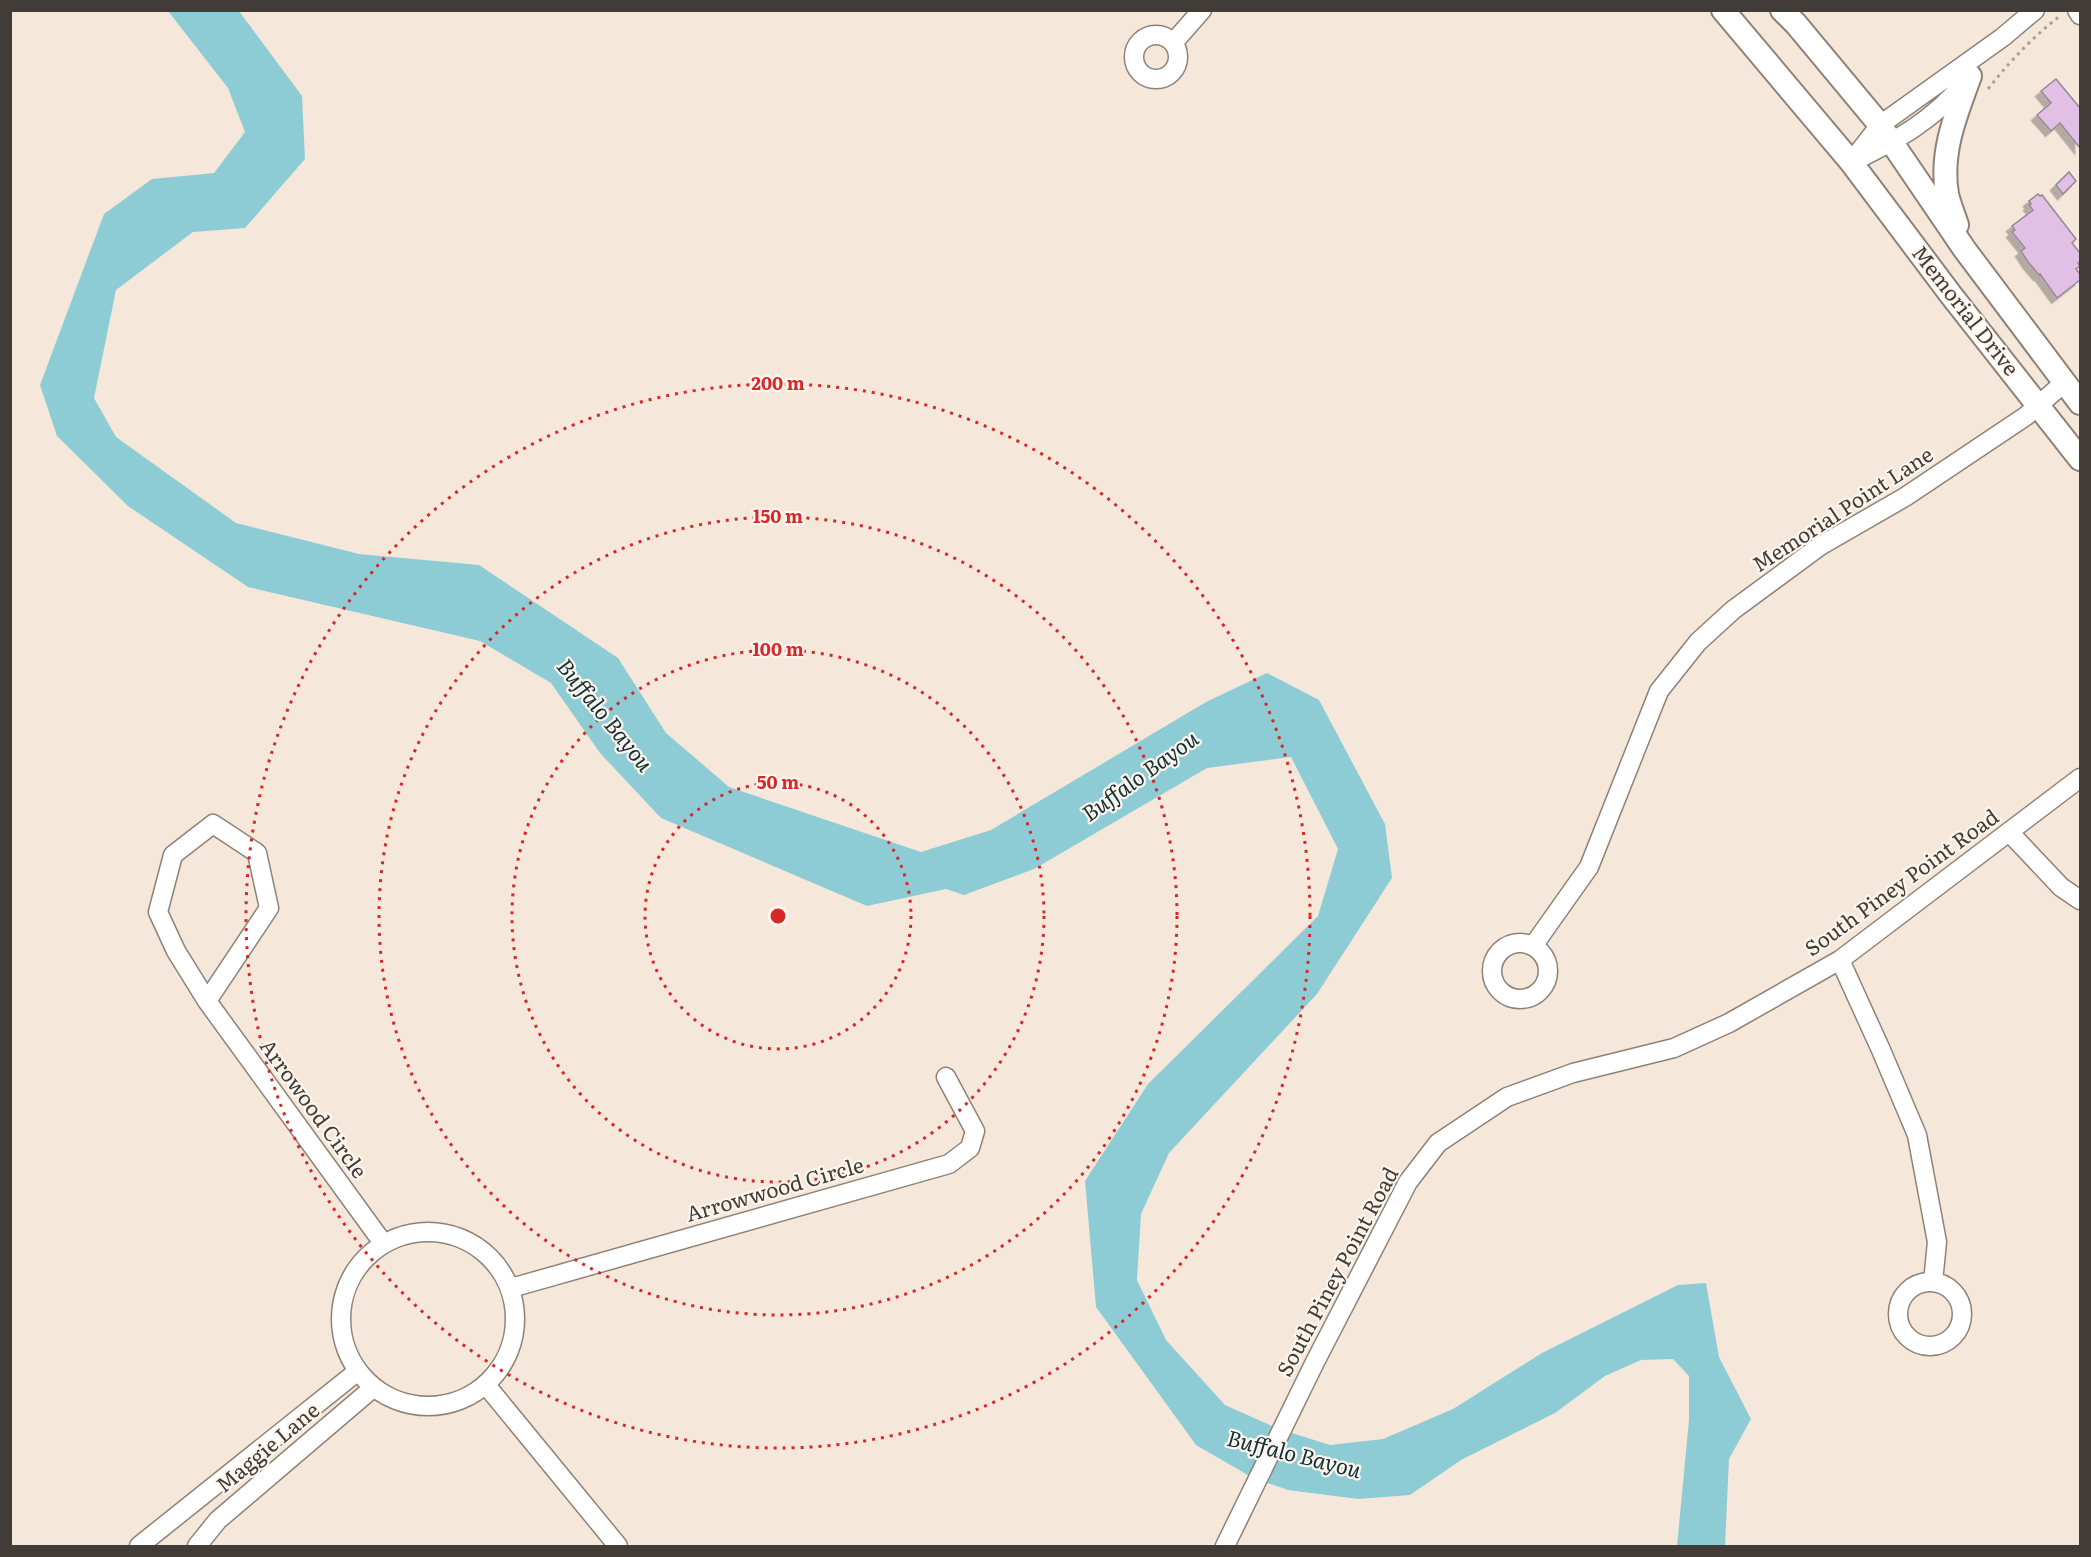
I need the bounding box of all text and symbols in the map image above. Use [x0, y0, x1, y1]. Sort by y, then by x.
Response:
street label: Memorial Drive [1906, 238, 2028, 381]
text: 200 m [751, 369, 805, 396]
street label: Memorial Point Lane [1745, 438, 1938, 578]
text: 150 m [753, 502, 803, 529]
text: 100 m [752, 635, 804, 662]
water label: Buffalo Bayou [550, 650, 662, 778]
water label: Buffalo Bayou [1074, 721, 1204, 828]
text: 50 m [757, 768, 799, 795]
street label: South Piney Point Road [1797, 800, 2004, 962]
centre of rings [768, 906, 788, 926]
street label: Arrowood Circle [254, 1031, 376, 1184]
street label: Arrowwood Circle [682, 1147, 867, 1228]
street label: South Piney Point Road [1267, 1160, 1404, 1381]
street label: Maggie Lane [208, 1393, 325, 1499]
water label: Buffalo Bayou [1224, 1420, 1365, 1485]

